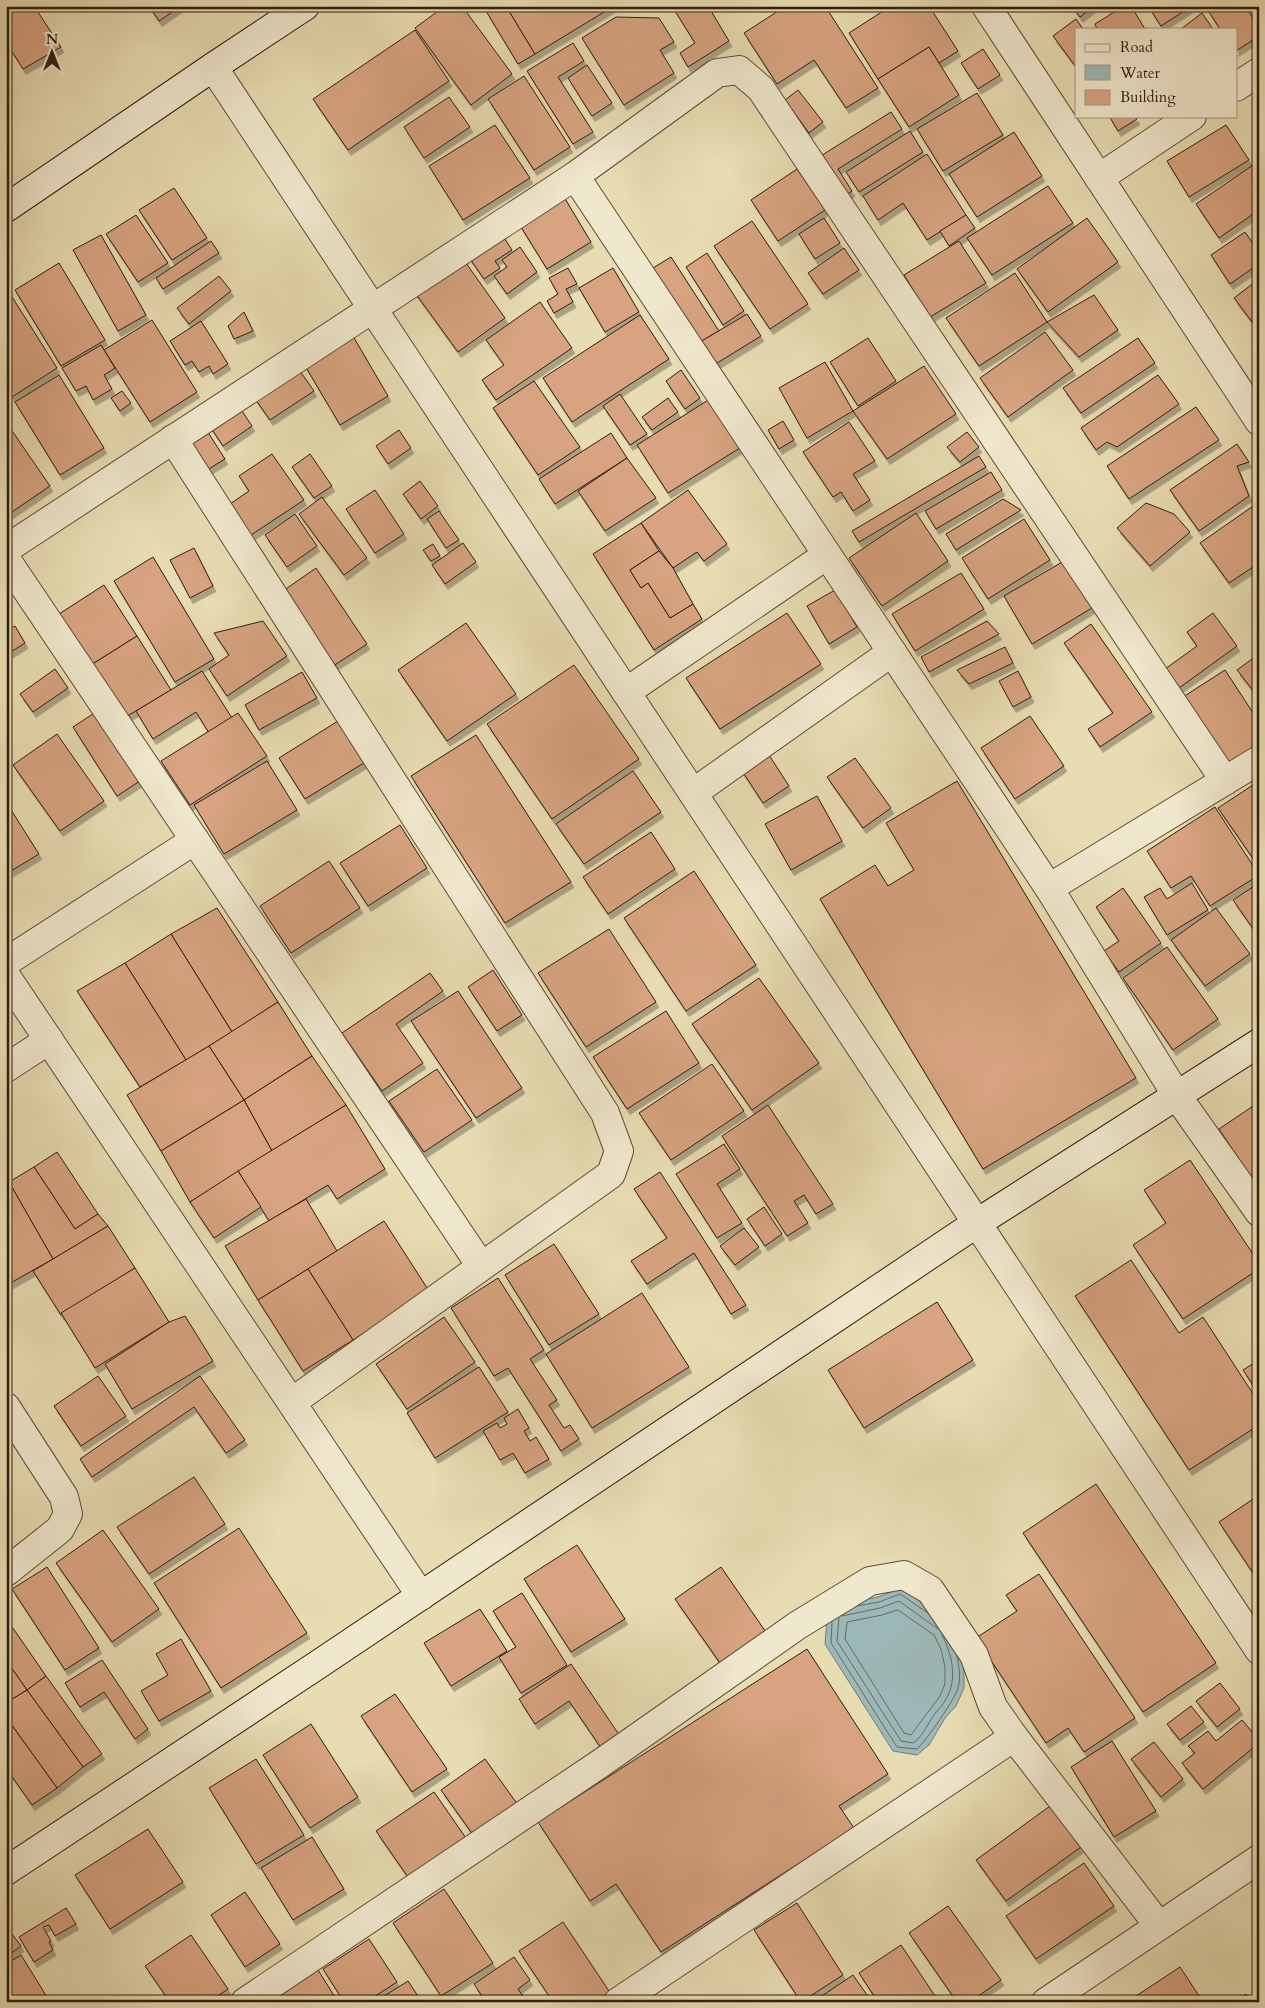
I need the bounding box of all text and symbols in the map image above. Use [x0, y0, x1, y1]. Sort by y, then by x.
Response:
north arrow [28, 28, 78, 78]
legend [1075, 28, 1238, 118]
text: N [46, 30, 58, 49]
text: Road [1120, 37, 1153, 57]
text: Water [1119, 63, 1161, 83]
text: Building [1120, 87, 1176, 107]

